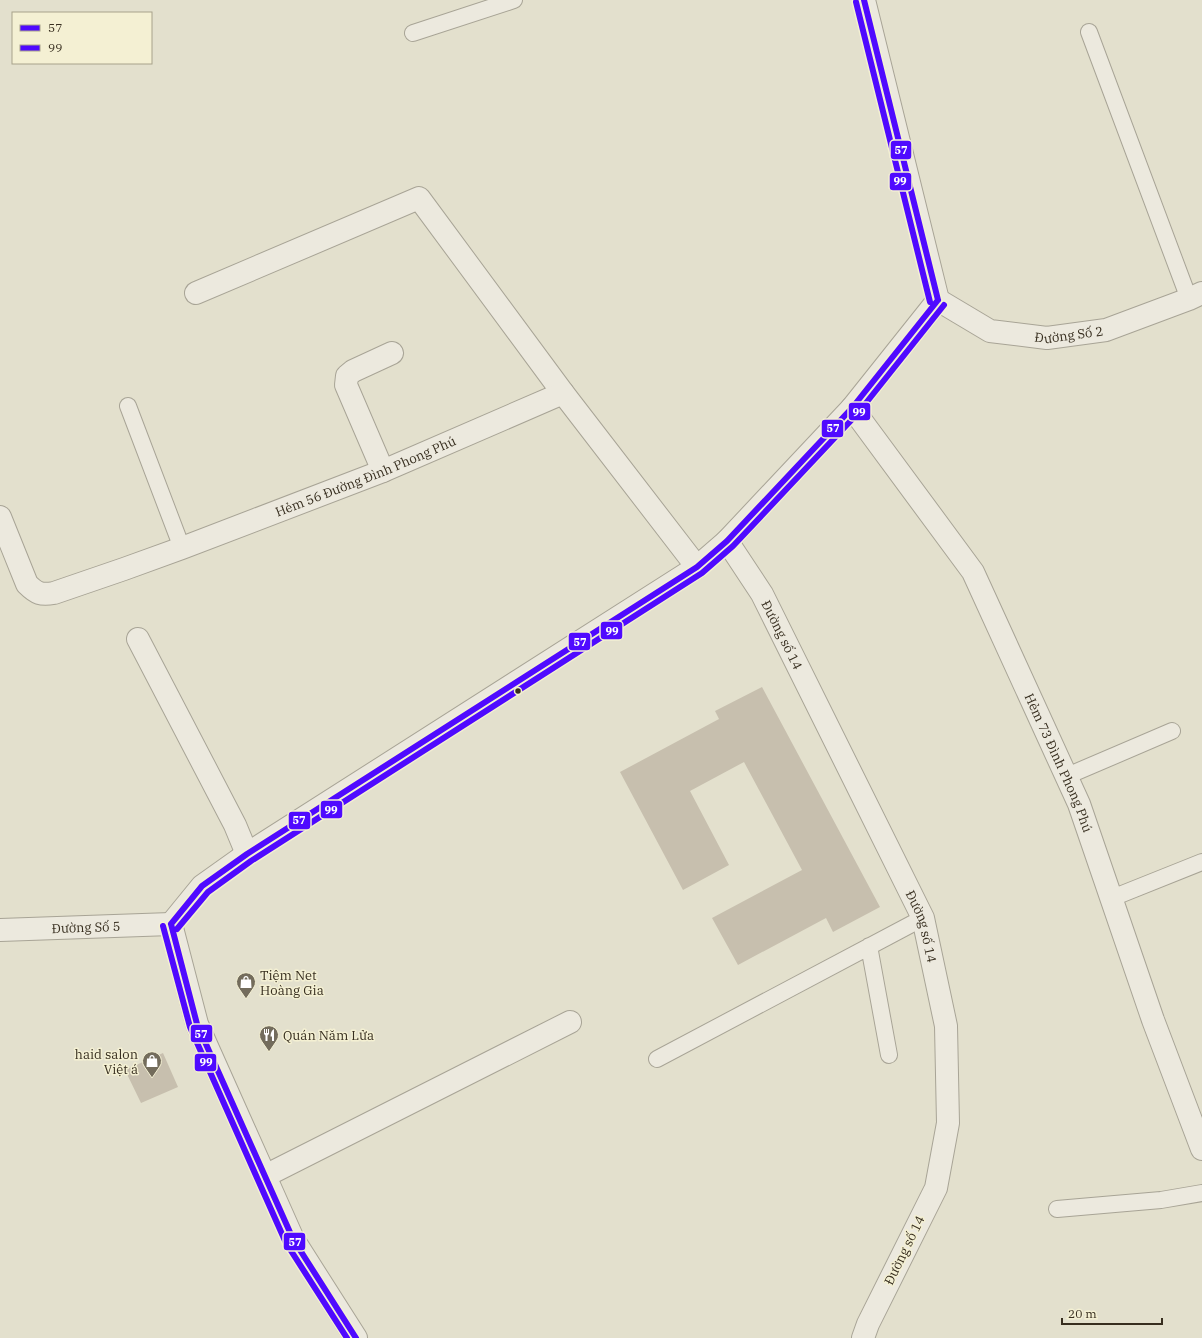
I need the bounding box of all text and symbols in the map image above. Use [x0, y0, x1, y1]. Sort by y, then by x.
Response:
legend [12, 12, 152, 64]
text: 57 [48, 20, 62, 35]
text: 99 [48, 40, 62, 55]
line badge: 57 [890, 140, 912, 160]
text: 57 [894, 143, 908, 157]
line badge: 99 [889, 172, 912, 191]
text: 99 [893, 174, 907, 188]
street label: Đường Số 2 [1034, 322, 1104, 347]
line badge: 99 [848, 402, 871, 421]
text: 99 [852, 405, 866, 419]
line badge: 57 [821, 419, 844, 438]
text: 57 [826, 421, 840, 435]
street label: Hẻm 56 Đường Đình Phong Phú [273, 432, 459, 521]
street label: Đường số 14 [757, 597, 806, 673]
line badge: 99 [600, 621, 623, 640]
text: 99 [605, 624, 619, 638]
line badge: 57 [568, 632, 591, 651]
text: 57 [573, 635, 587, 649]
unlabelled marker [513, 686, 523, 696]
street label: Hẻm 73 Đình Phong Phú [1021, 691, 1096, 835]
line badge: 99 [320, 800, 343, 819]
text: 99 [324, 803, 338, 817]
line badge: 57 [288, 811, 311, 830]
text: 57 [292, 813, 306, 827]
street label: Đường số 14 [902, 888, 940, 964]
street label: Đường Số 5 [51, 918, 121, 937]
place label: Tiệm Net Hoàng Gia [260, 967, 324, 999]
shop icon: Tiệm Net Hoàng Gia [235, 971, 257, 999]
line badge: 57 [190, 1024, 213, 1043]
restaurant icon: Quán Năm Lửa [258, 1024, 280, 1052]
text: 57 [194, 1027, 208, 1041]
place label: Quán Năm Lửa [283, 1027, 374, 1044]
place label: haid salon Việt á [75, 1046, 138, 1078]
shop icon: haid salon Việt á [141, 1050, 163, 1078]
line badge: 99 [194, 1053, 217, 1072]
text: 99 [199, 1055, 213, 1069]
street label: Đường số 14 [880, 1213, 929, 1288]
line badge: 57 [283, 1232, 306, 1251]
text: 57 [288, 1235, 302, 1249]
scale bar [1062, 1300, 1162, 1326]
text: 20 m [1068, 1306, 1097, 1321]

